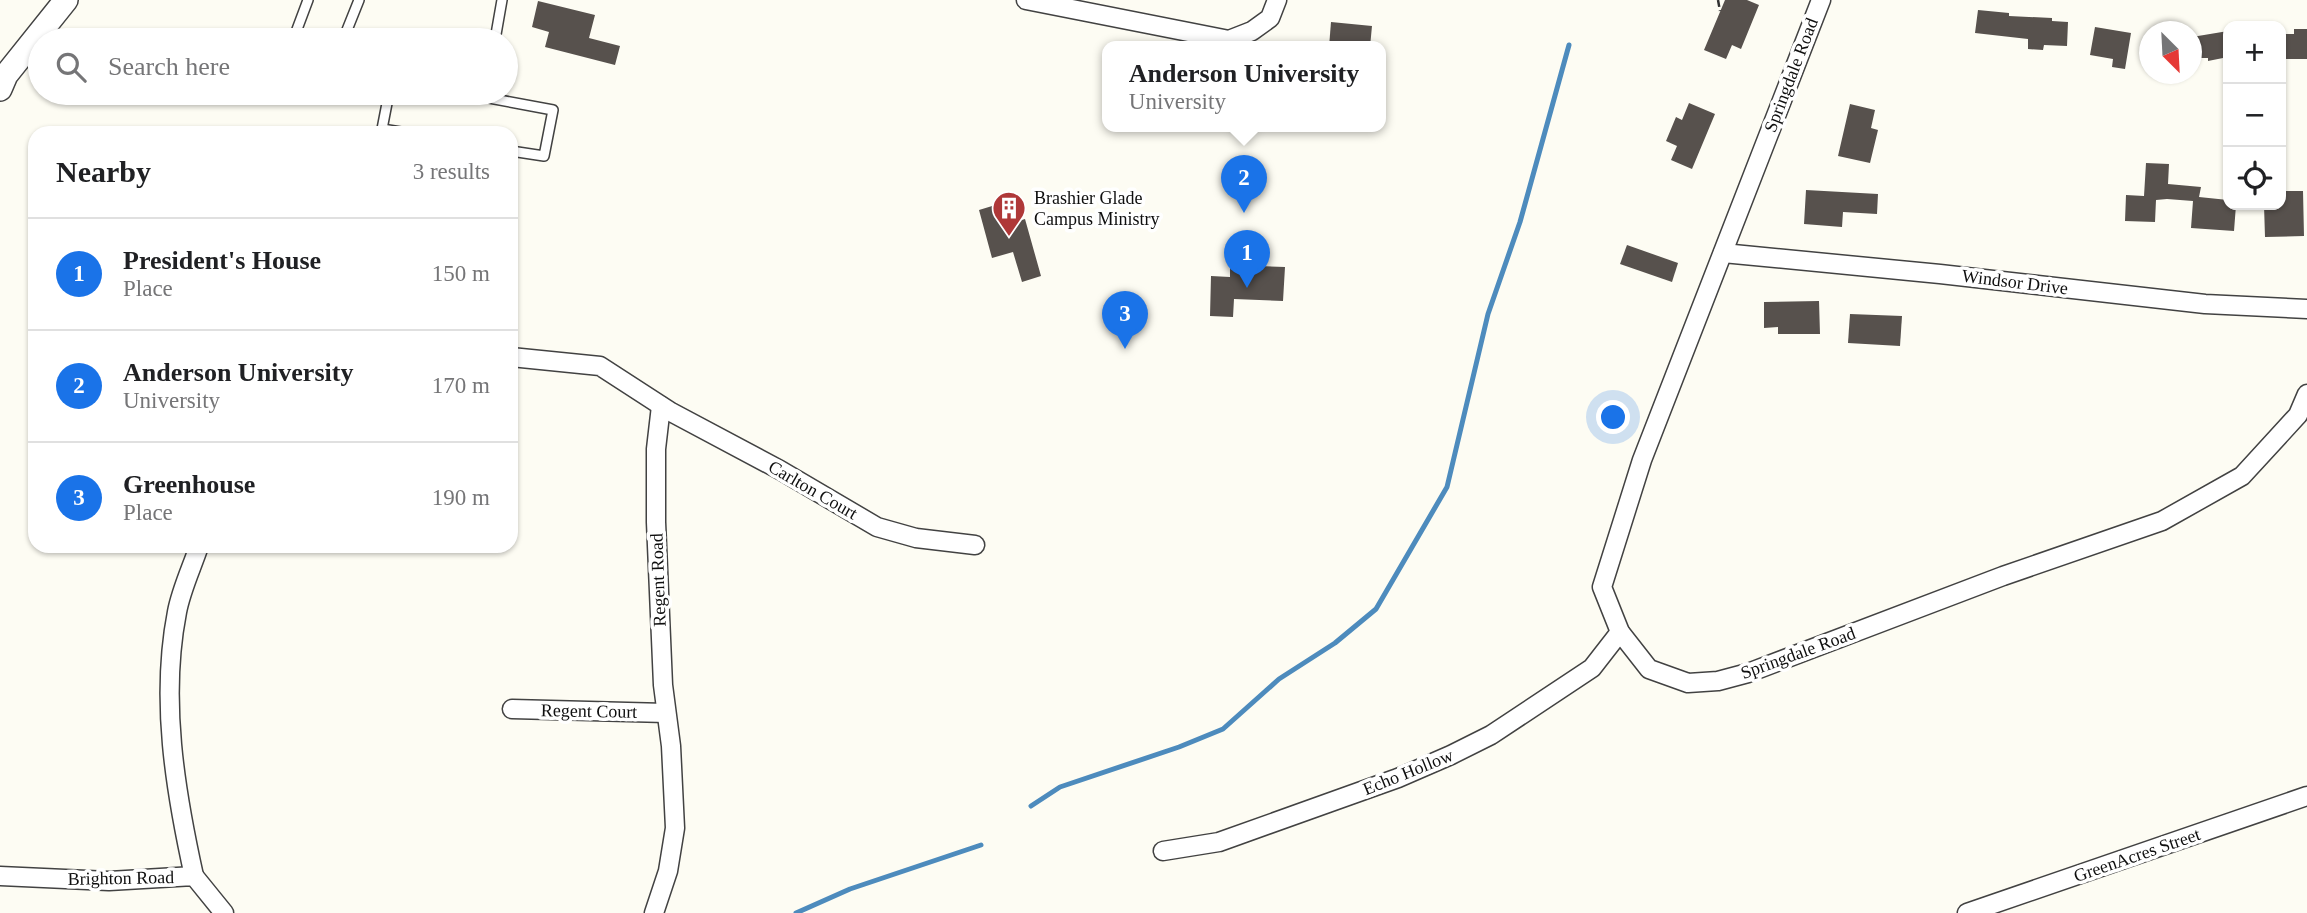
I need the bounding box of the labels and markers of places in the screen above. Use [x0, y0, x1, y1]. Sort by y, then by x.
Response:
pin: 2 [1221, 155, 1267, 213]
place label: Brashier Glade Campus Ministry [1034, 188, 1160, 229]
building icon: Brashier Glade Campus Ministry [990, 189, 1028, 238]
pin: 1 [1224, 230, 1270, 288]
pin: 3 [1102, 291, 1148, 349]

